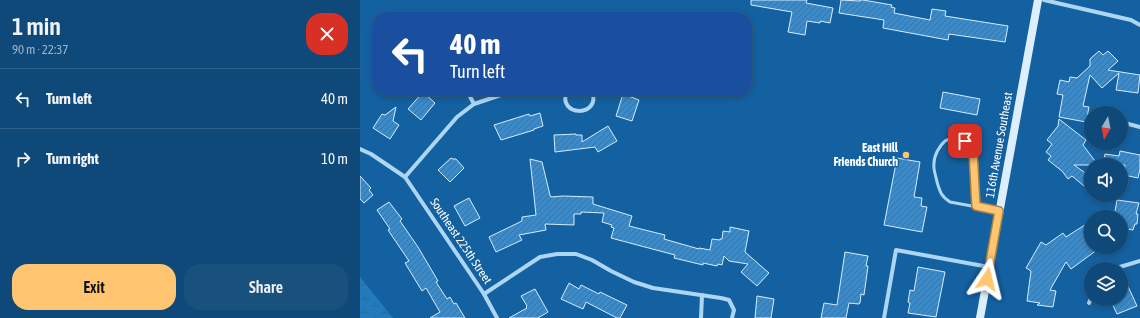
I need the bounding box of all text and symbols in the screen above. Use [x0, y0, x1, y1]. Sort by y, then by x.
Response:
text: 1 min [12, 13, 61, 40]
button: close [306, 13, 348, 55]
icon: left [384, 28, 436, 80]
text: 40 m [450, 28, 500, 60]
text: 90 m · 22:37 [12, 42, 68, 57]
text: Turn left [450, 61, 505, 82]
icon: left [12, 88, 34, 110]
text: Turn left [46, 90, 92, 107]
text: 40 m [321, 90, 348, 107]
street label: 116th Avenue Southeast [983, 90, 1015, 199]
north arrow [1084, 106, 1128, 150]
map controls [1084, 106, 1128, 306]
pin [948, 124, 982, 158]
icon: arrive [954, 130, 976, 152]
place label: East Hill Friends Church [833, 141, 899, 169]
icon: right [12, 148, 34, 170]
text: Turn right [46, 150, 99, 167]
text: 10 m [321, 150, 348, 167]
marker: East Hill Friends Church [901, 150, 911, 160]
button: sound [1084, 158, 1128, 202]
street label: Southeast 225th Street [427, 196, 495, 287]
button: search [1084, 210, 1128, 254]
position arrow [966, 258, 1008, 300]
button: layers [1084, 262, 1128, 306]
button: Exit [12, 264, 176, 310]
button: Share [184, 264, 348, 310]

